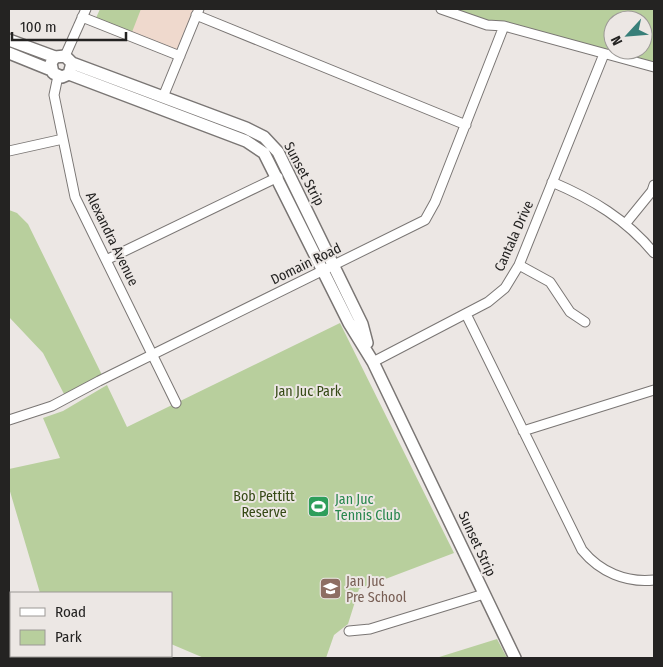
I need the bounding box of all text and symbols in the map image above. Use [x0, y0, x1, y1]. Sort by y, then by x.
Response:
scale bar [12, 10, 126, 42]
north arrow [603, 10, 653, 60]
text: 100 m [20, 18, 57, 36]
text: N [607, 33, 626, 48]
street label: Sunset Strip [280, 139, 328, 209]
street label: Alexandra Avenue [82, 189, 142, 289]
street label: Cantala Drive [491, 198, 537, 274]
street label: Domain Road [268, 240, 344, 288]
park label: Jan Juc Park [275, 383, 342, 400]
park label: Bob Pettitt Reserve [233, 488, 295, 521]
place label: Jan Juc Tennis Club [335, 491, 401, 524]
sports icon: Jan Juc Tennis Club [307, 495, 331, 519]
street label: Sunset Strip [455, 509, 499, 579]
place label: Jan Juc Pre School [346, 573, 407, 606]
school or university icon: Jan Juc Pre School [318, 577, 342, 601]
legend [10, 592, 172, 657]
text: Road [55, 603, 86, 621]
text: Park [55, 628, 82, 646]

